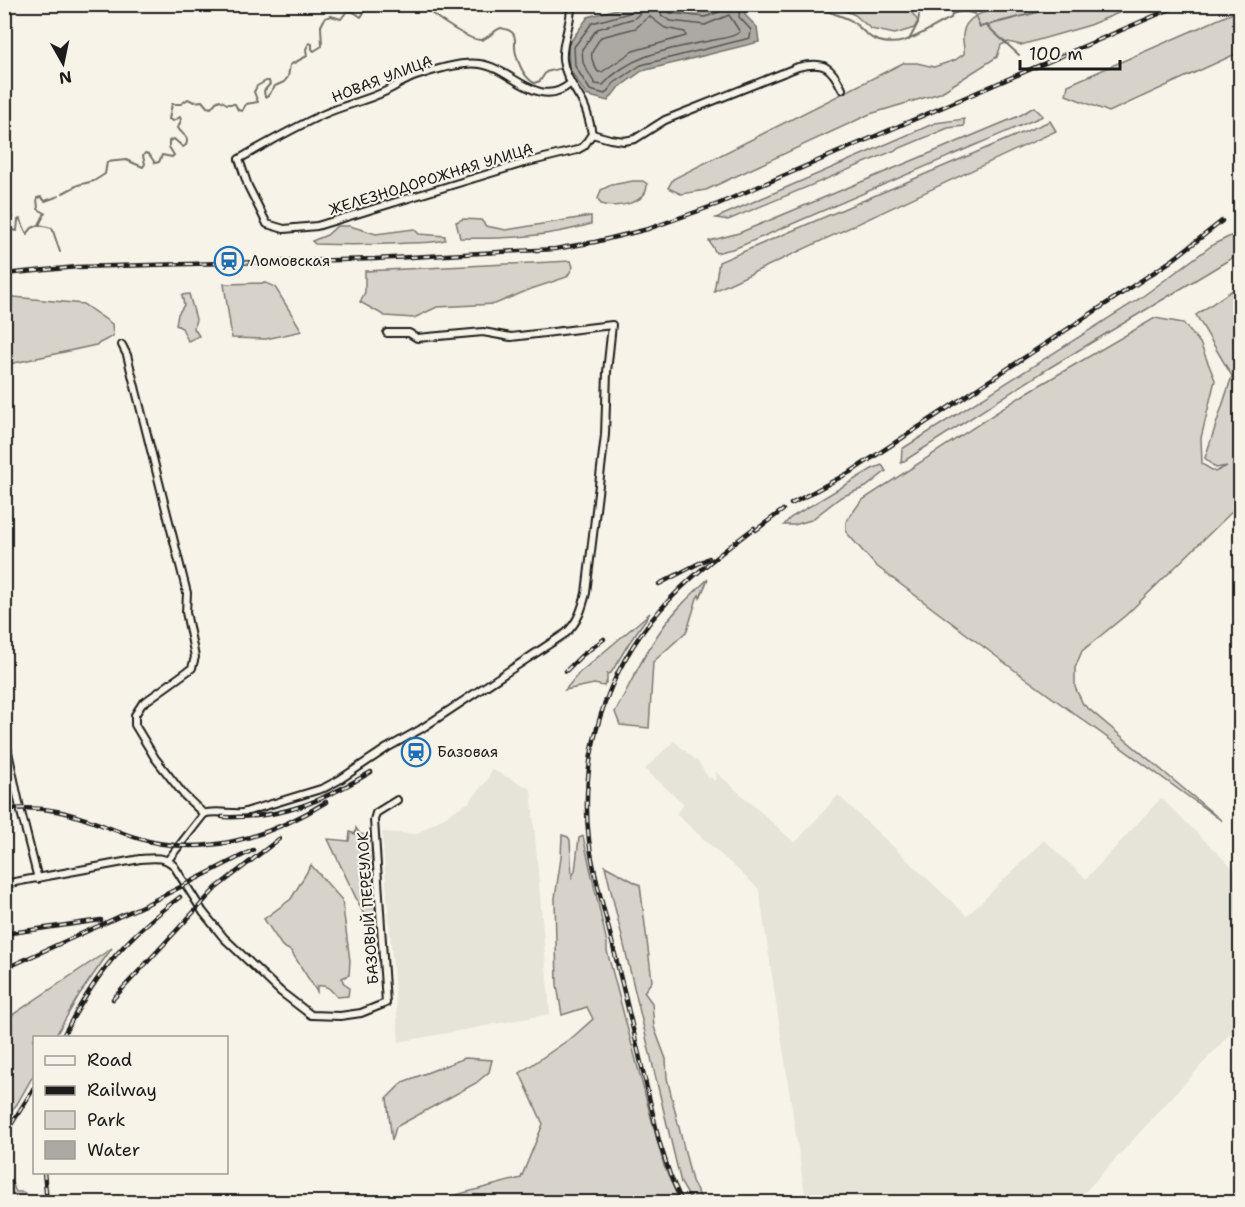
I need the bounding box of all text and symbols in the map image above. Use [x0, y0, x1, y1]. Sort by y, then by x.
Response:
north arrow [33, 33, 93, 93]
scale bar [1020, 33, 1120, 71]
text: 100 m [1029, 42, 1083, 66]
street label: НОВАЯ УЛИЦА [329, 51, 435, 107]
text: N [57, 66, 73, 89]
street label: ЖЕЛЕЗНОДОРОЖНАЯ УЛИЦА [326, 138, 536, 220]
station icon: Ломовская [213, 245, 245, 277]
place label: Ломовская [250, 251, 330, 271]
station icon: Базовая [400, 736, 432, 768]
place label: Базовая [437, 742, 498, 762]
street label: БАЗОВЫЙ ПЕРЕУЛОК [352, 830, 383, 985]
legend [33, 1036, 228, 1174]
text: Road [87, 1048, 132, 1072]
text: Railway [87, 1078, 157, 1102]
text: Park [87, 1108, 126, 1132]
text: Water [87, 1138, 140, 1162]

